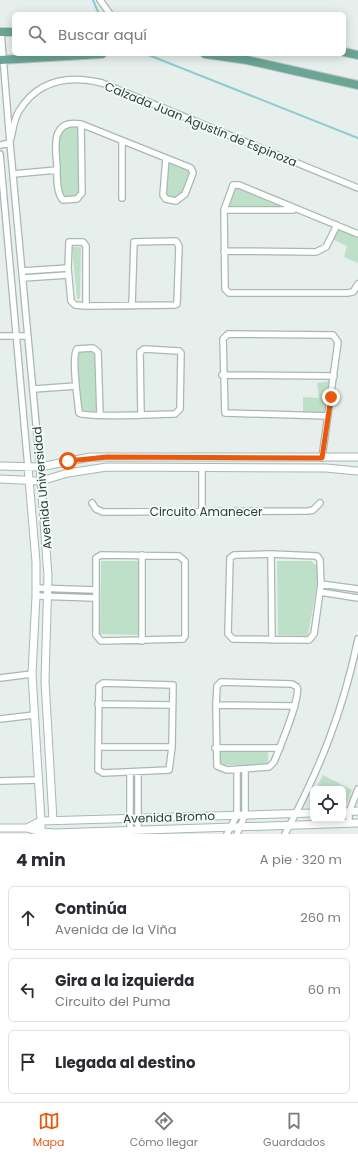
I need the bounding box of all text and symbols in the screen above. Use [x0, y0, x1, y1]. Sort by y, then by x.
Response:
search box [12, 12, 346, 56]
icon: search [26, 23, 48, 45]
text: Buscar aquí [58, 24, 147, 45]
street label: Calzada Juan Agustín de Espinoza [102, 78, 300, 170]
route end [322, 388, 340, 406]
street label: Avenida Universidad [28, 426, 56, 550]
route start [59, 452, 77, 470]
street label: Circuito Amanecer [150, 503, 263, 520]
map controls [310, 786, 346, 822]
button: locate [310, 786, 346, 822]
street label: Avenida Bromo [123, 807, 216, 827]
text: 4 min [16, 848, 66, 872]
text: A pie · 320 m [260, 850, 342, 869]
text: Continúa [55, 898, 127, 919]
icon: ahead [17, 907, 39, 929]
text: 260 m [300, 908, 341, 927]
text: Avenida de la Viña [55, 920, 177, 939]
text: Gira a la izquierda [55, 970, 194, 991]
icon: left [17, 979, 39, 1001]
text: 60 m [308, 980, 341, 999]
text: Circuito del Puma [55, 992, 171, 1011]
icon: arrive [17, 1051, 39, 1073]
text: Llegada al destino [55, 1052, 196, 1073]
tab: Mapa [33, 1110, 64, 1151]
tab: Cómo llegar [130, 1110, 198, 1151]
tab: Guardados [263, 1110, 325, 1151]

